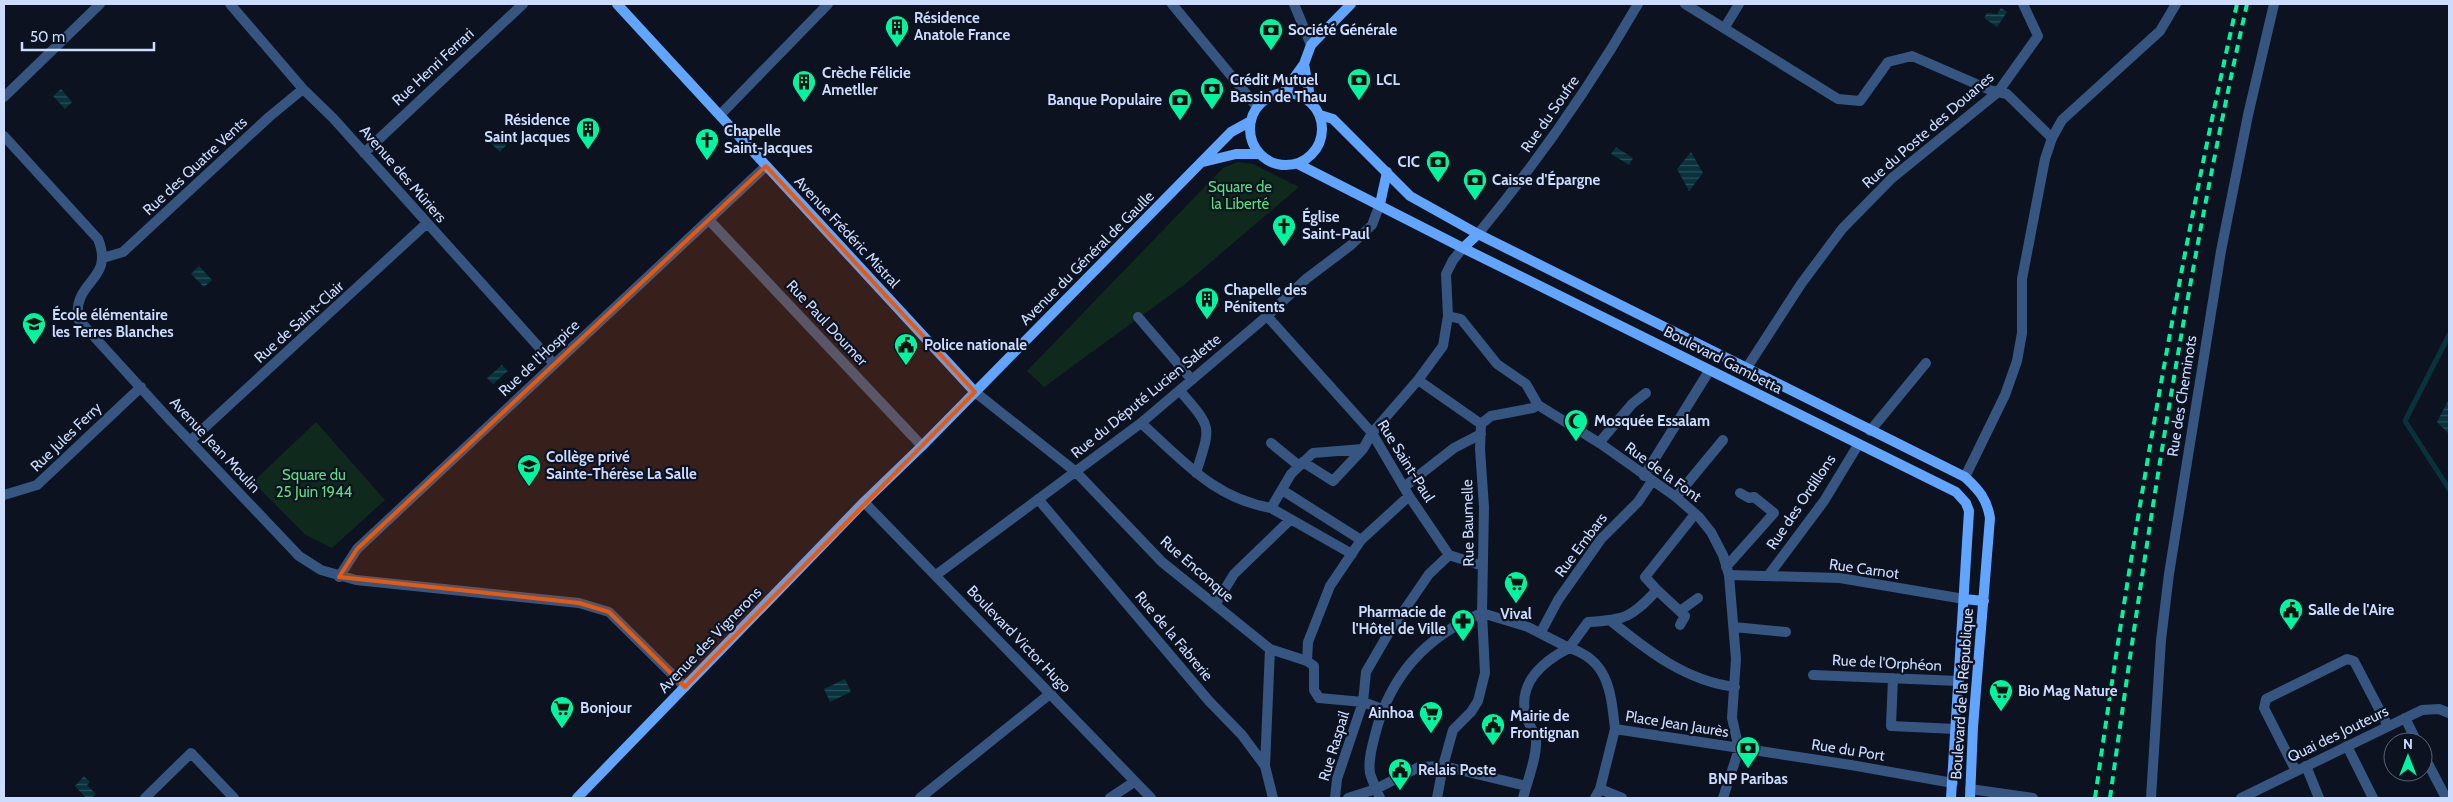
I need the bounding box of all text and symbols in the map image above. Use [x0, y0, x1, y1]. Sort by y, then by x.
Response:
place label: Résidence Anatole France [914, 9, 1010, 44]
building icon: Résidence Anatole France [884, 14, 910, 48]
bank icon: Société Générale [1258, 17, 1284, 51]
scale bar [22, 20, 155, 52]
place label: Société Générale [1288, 21, 1397, 39]
street label: Rue Henri Ferrari [389, 25, 477, 109]
text: 50 m [30, 28, 65, 46]
place label: Crèche Félicie Ametller [822, 64, 911, 99]
bank icon: LCL [1346, 67, 1372, 101]
street label: Rue du Poste des Douanes [1859, 68, 1997, 192]
building icon: Crèche Félicie Ametller [791, 69, 817, 103]
place label: Crédit Mutuel Bassin de Thau [1230, 71, 1327, 106]
place label: LCL [1376, 71, 1400, 89]
street label: Rue du Soufre [1517, 72, 1583, 156]
bank icon: Crédit Mutuel Bassin de Thau [1199, 76, 1225, 110]
bank icon: Banque Populaire [1167, 87, 1193, 121]
place label: Banque Populaire [1047, 91, 1162, 109]
place label: Résidence Saint Jacques [484, 111, 570, 146]
street label: Rue des Quatre Vents [139, 113, 251, 219]
building icon: Résidence Saint Jacques [575, 116, 601, 150]
street label: Avenue des Mûriers [356, 122, 450, 226]
place label: Chapelle Saint-Jacques [724, 122, 813, 157]
church icon: Chapelle Saint-Jacques [694, 127, 720, 161]
bank icon: CIC [1425, 149, 1451, 183]
place label: CIC [1398, 153, 1420, 171]
bank icon: Caisse d'Épargne [1462, 167, 1488, 201]
place label: Caisse d'Épargne [1492, 170, 1600, 189]
street label: Avenue Frédéric Mistral [791, 172, 904, 292]
park label: Square de la Liberté [1208, 178, 1272, 213]
street label: Avenue du Général de Gaulle [1016, 187, 1158, 329]
place label: Église Saint-Paul [1302, 207, 1370, 243]
church icon: Église Saint-Paul [1271, 213, 1297, 247]
street label: Rue Paul Doumer [783, 276, 871, 370]
street label: Rue de Saint-Clair [251, 277, 348, 367]
place label: Chapelle des Pénitents [1224, 281, 1307, 316]
building icon: Chapelle des Pénitents [1194, 286, 1220, 320]
place label: École élémentaire les Terres Blanches [52, 305, 174, 341]
school or university icon: École élémentaire les Terres Blanches [21, 311, 47, 345]
street label: Rue de l'Hospice [495, 316, 583, 400]
street label: Boulevard Gambetta [1661, 322, 1786, 398]
street label: Rue du Député Lucien Salette [1067, 330, 1225, 462]
public building icon: Police nationale [893, 332, 919, 366]
street label: Rue des Cheminots [2164, 334, 2200, 458]
place label: Police nationale [924, 336, 1027, 354]
street label: Avenue Jean Moulin [166, 393, 264, 497]
street label: Rue Jules Ferry [27, 398, 106, 475]
mosque icon: Mosquée Essalam [1563, 408, 1589, 442]
place label: Mosquée Essalam [1594, 412, 1710, 430]
street label: Rue Saint-Paul [1374, 417, 1439, 506]
street label: Rue de la Font [1621, 438, 1705, 506]
place label: Collège privé Sainte-Thérèse La Salle [546, 448, 697, 483]
street label: Rue des Ordillons [1763, 451, 1839, 553]
school or university icon: Collège privé Sainte-Thérèse La Salle [516, 453, 542, 487]
park label: Square du 25 Juin 1944 [276, 466, 353, 501]
street label: Rue Baumelle [1458, 479, 1478, 567]
street label: Rue Embars [1551, 509, 1611, 581]
street label: Rue Enconque [1157, 532, 1238, 606]
street label: Rue Carnot [1828, 555, 1900, 583]
supermarket icon: Vival [1503, 570, 1529, 604]
street label: Boulevard Victor Hugo [963, 582, 1075, 696]
street label: Avenue des Vignerons [655, 583, 765, 697]
street label: Rue de la Fabrerie [1131, 587, 1217, 685]
public building icon: Salle de l'Aire [2278, 597, 2304, 631]
place label: Salle de l'Aire [2308, 601, 2394, 619]
place label: Pharmacie de l'Hôtel de Ville [1352, 603, 1446, 638]
place label: Vival [1500, 605, 1532, 623]
street label: Boulevard de la République [1947, 607, 1977, 780]
pharmacy icon: Pharmacie de l'Hôtel de Ville [1450, 608, 1476, 642]
street label: Rue de l'Orphéon [1832, 651, 1942, 675]
supermarket icon: Bio Mag Nature [1988, 678, 2014, 712]
place label: Bio Mag Nature [2018, 682, 2118, 700]
supermarket icon: Bonjour [549, 695, 575, 729]
place label: Bonjour [580, 699, 632, 717]
supermarket icon: Ainhoa [1418, 700, 1444, 734]
street label: Quai des Jouteurs [2285, 702, 2391, 766]
place label: Ainhoa [1368, 704, 1415, 722]
place label: Mairie de Frontignan [1510, 707, 1579, 742]
street label: Place Jean Jaurès [1624, 707, 1730, 741]
street label: Rue Raspail [1315, 708, 1353, 783]
public building icon: Mairie de Frontignan [1480, 712, 1506, 746]
north arrow [2383, 732, 2433, 782]
bank icon: BNP Paribas [1735, 735, 1761, 769]
street label: Rue du Port [1810, 735, 1886, 765]
text: N [2403, 735, 2413, 753]
public building icon: Relais Poste [1387, 757, 1413, 791]
place label: Relais Poste [1418, 761, 1496, 779]
place label: BNP Paribas [1708, 770, 1788, 788]

